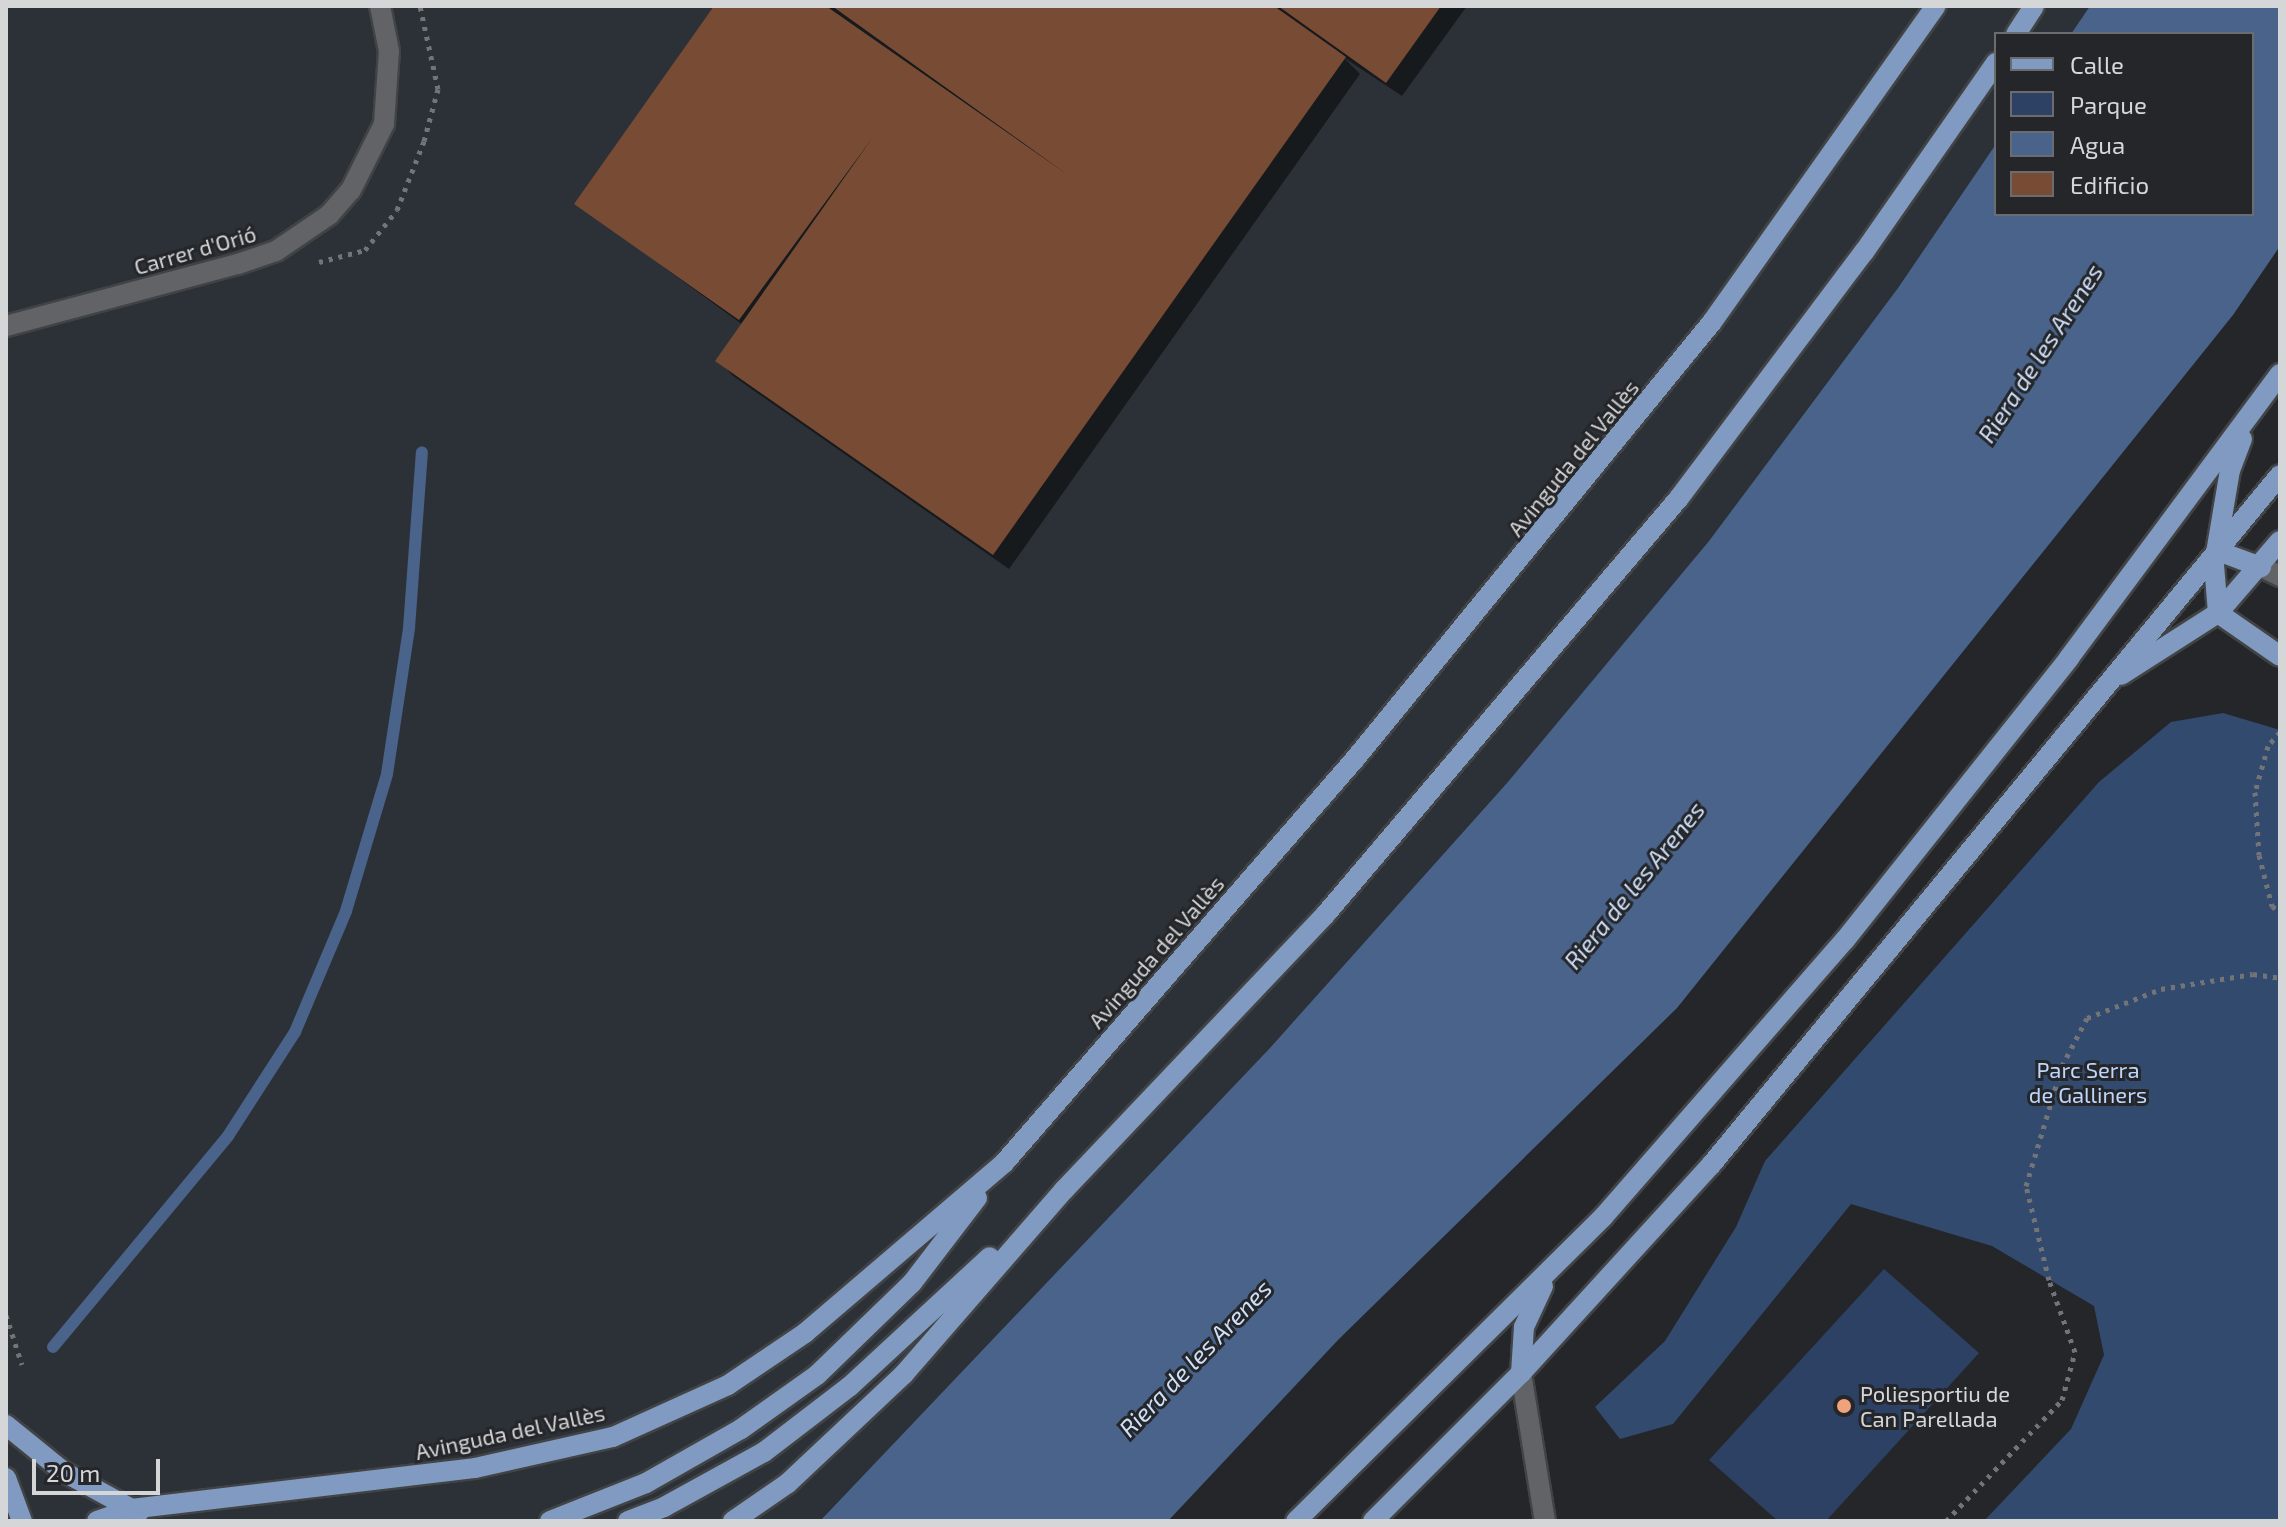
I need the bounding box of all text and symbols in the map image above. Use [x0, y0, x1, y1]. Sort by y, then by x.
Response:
legend [1994, 32, 2254, 216]
text: Calle [2070, 50, 2124, 79]
text: Parque [2070, 90, 2147, 119]
text: Agua [2070, 130, 2125, 159]
text: Edificio [2070, 170, 2149, 199]
street label: Carrer d'Orió [131, 220, 259, 280]
water label: Riera de les Arenes [1971, 258, 2109, 448]
street label: Avinguda del Vallès [1502, 374, 1644, 542]
water label: Riera de les Arenes [1558, 795, 1710, 975]
street label: Avinguda del Vallès [1082, 870, 1230, 1034]
park label: Parc Serra de Galliners [2029, 1056, 2147, 1108]
water label: Riera de les Arenes [1113, 1273, 1277, 1443]
place label: Poliesportiu de Can Parellada [1860, 1380, 2010, 1432]
marker: Poliesportiu de Can Parellada [1835, 1397, 1853, 1415]
street label: Avinguda del Vallès [412, 1399, 608, 1465]
scale bar [36, 1443, 164, 1493]
text: 20 m [46, 1458, 100, 1487]

